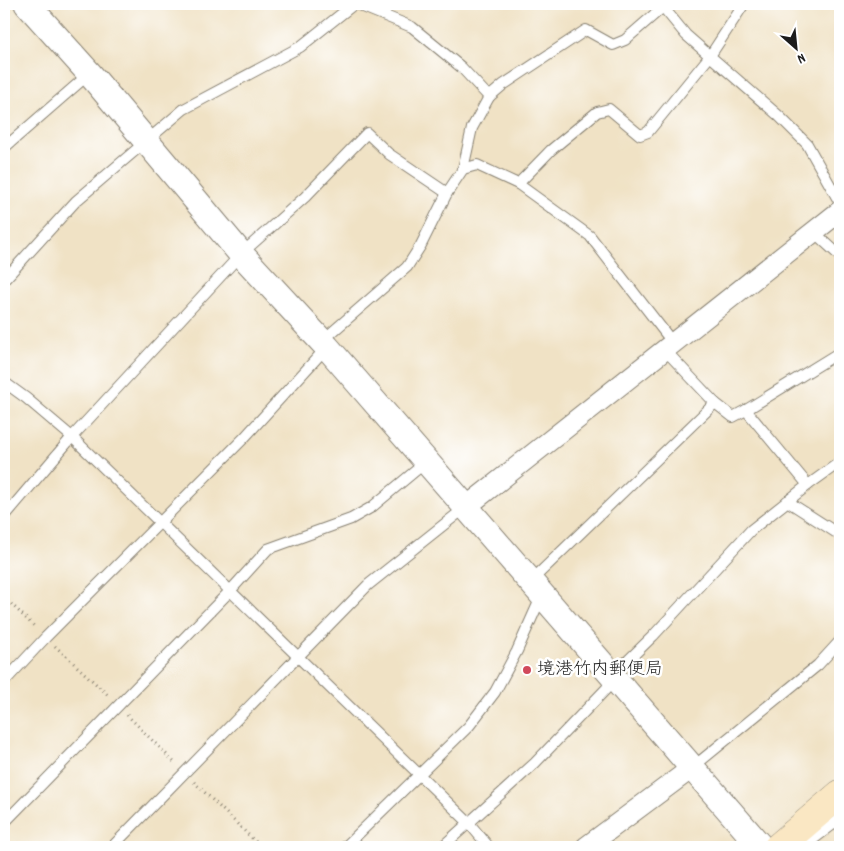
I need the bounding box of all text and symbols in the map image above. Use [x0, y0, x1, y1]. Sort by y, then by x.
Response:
north arrow [772, 22, 822, 72]
text: N [793, 47, 809, 68]
place label: 境港竹内郵便局 [537, 658, 663, 683]
marker: 境港竹内郵便局 [521, 664, 533, 676]

